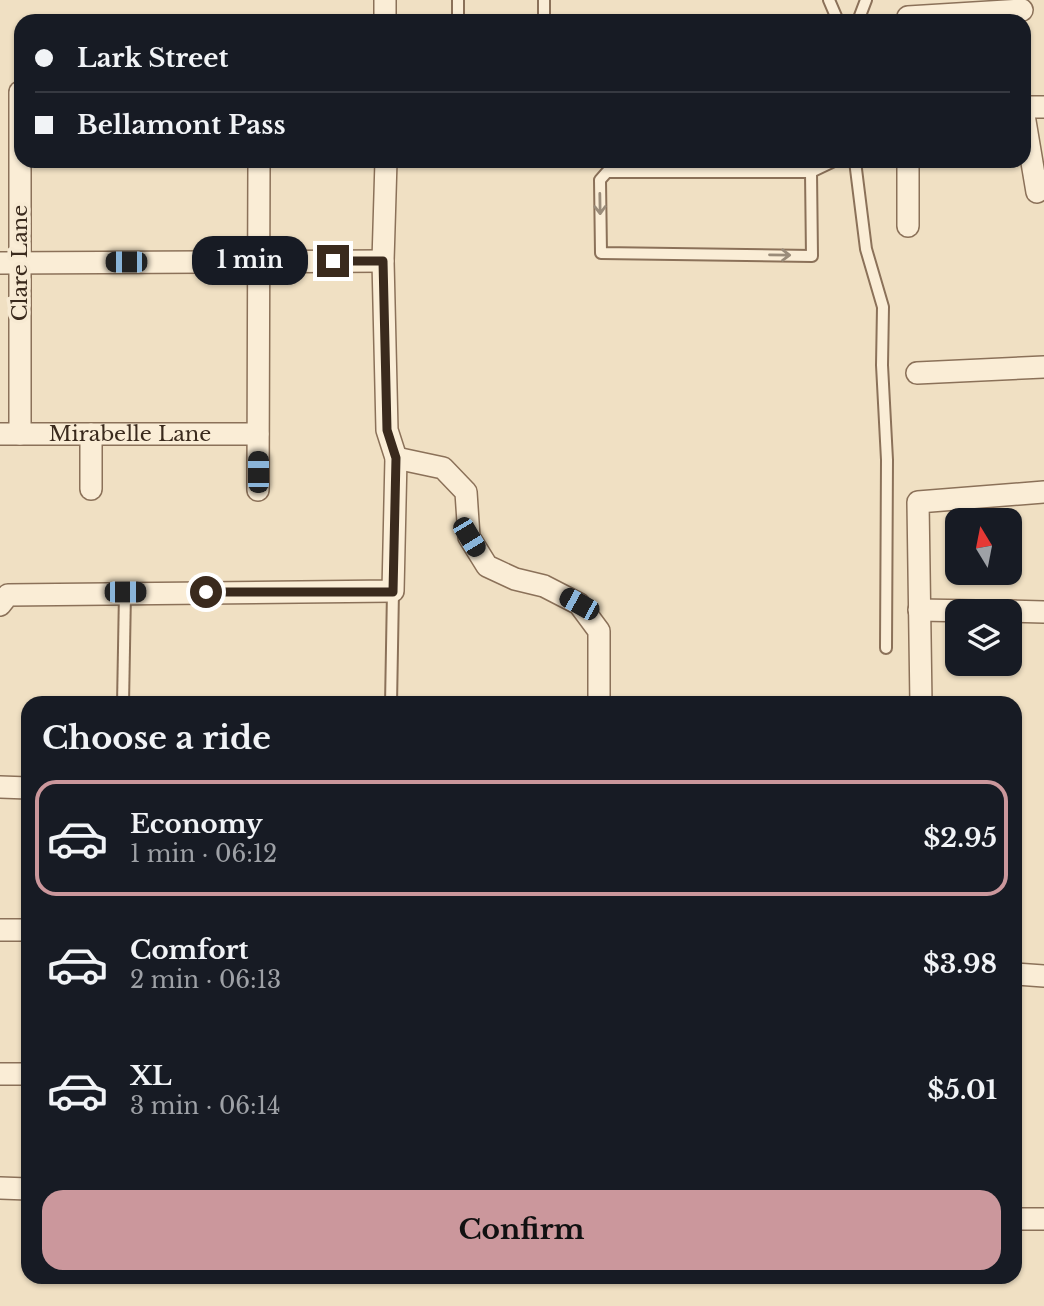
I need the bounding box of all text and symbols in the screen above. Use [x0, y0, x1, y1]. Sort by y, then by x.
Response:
text: Lark Street [77, 42, 228, 74]
text: Bellamont Pass [77, 109, 286, 141]
one-way arrow [593, 193, 607, 216]
street label: Clare Lane [7, 205, 33, 321]
callout: 1 min [193, 236, 308, 286]
route end [317, 245, 349, 277]
text: 1 min [217, 246, 283, 274]
one-way arrow [768, 248, 791, 262]
car [106, 252, 148, 273]
street label: Mirabelle Lane [49, 421, 211, 447]
car [248, 451, 269, 493]
north arrow [945, 508, 1022, 584]
map controls [945, 508, 1022, 676]
car [450, 514, 489, 560]
route start [190, 576, 222, 608]
car [105, 582, 147, 603]
car [556, 585, 603, 623]
button: layers [945, 599, 1022, 676]
text: Choose a ride [42, 718, 271, 758]
icon: car [46, 807, 109, 870]
text: Economy [130, 808, 263, 840]
text: $2.95 [924, 822, 997, 854]
text: 1 min · 06:12 [130, 840, 277, 868]
icon: car [46, 933, 109, 996]
text: Comfort [130, 934, 248, 966]
text: $3.98 [923, 948, 997, 980]
text: 2 min · 06:13 [130, 966, 281, 994]
icon: car [46, 1059, 109, 1122]
text: XL [130, 1060, 172, 1092]
text: $5.01 [928, 1074, 997, 1106]
text: 3 min · 06:14 [130, 1092, 280, 1120]
button: Confirm [42, 1190, 1001, 1270]

